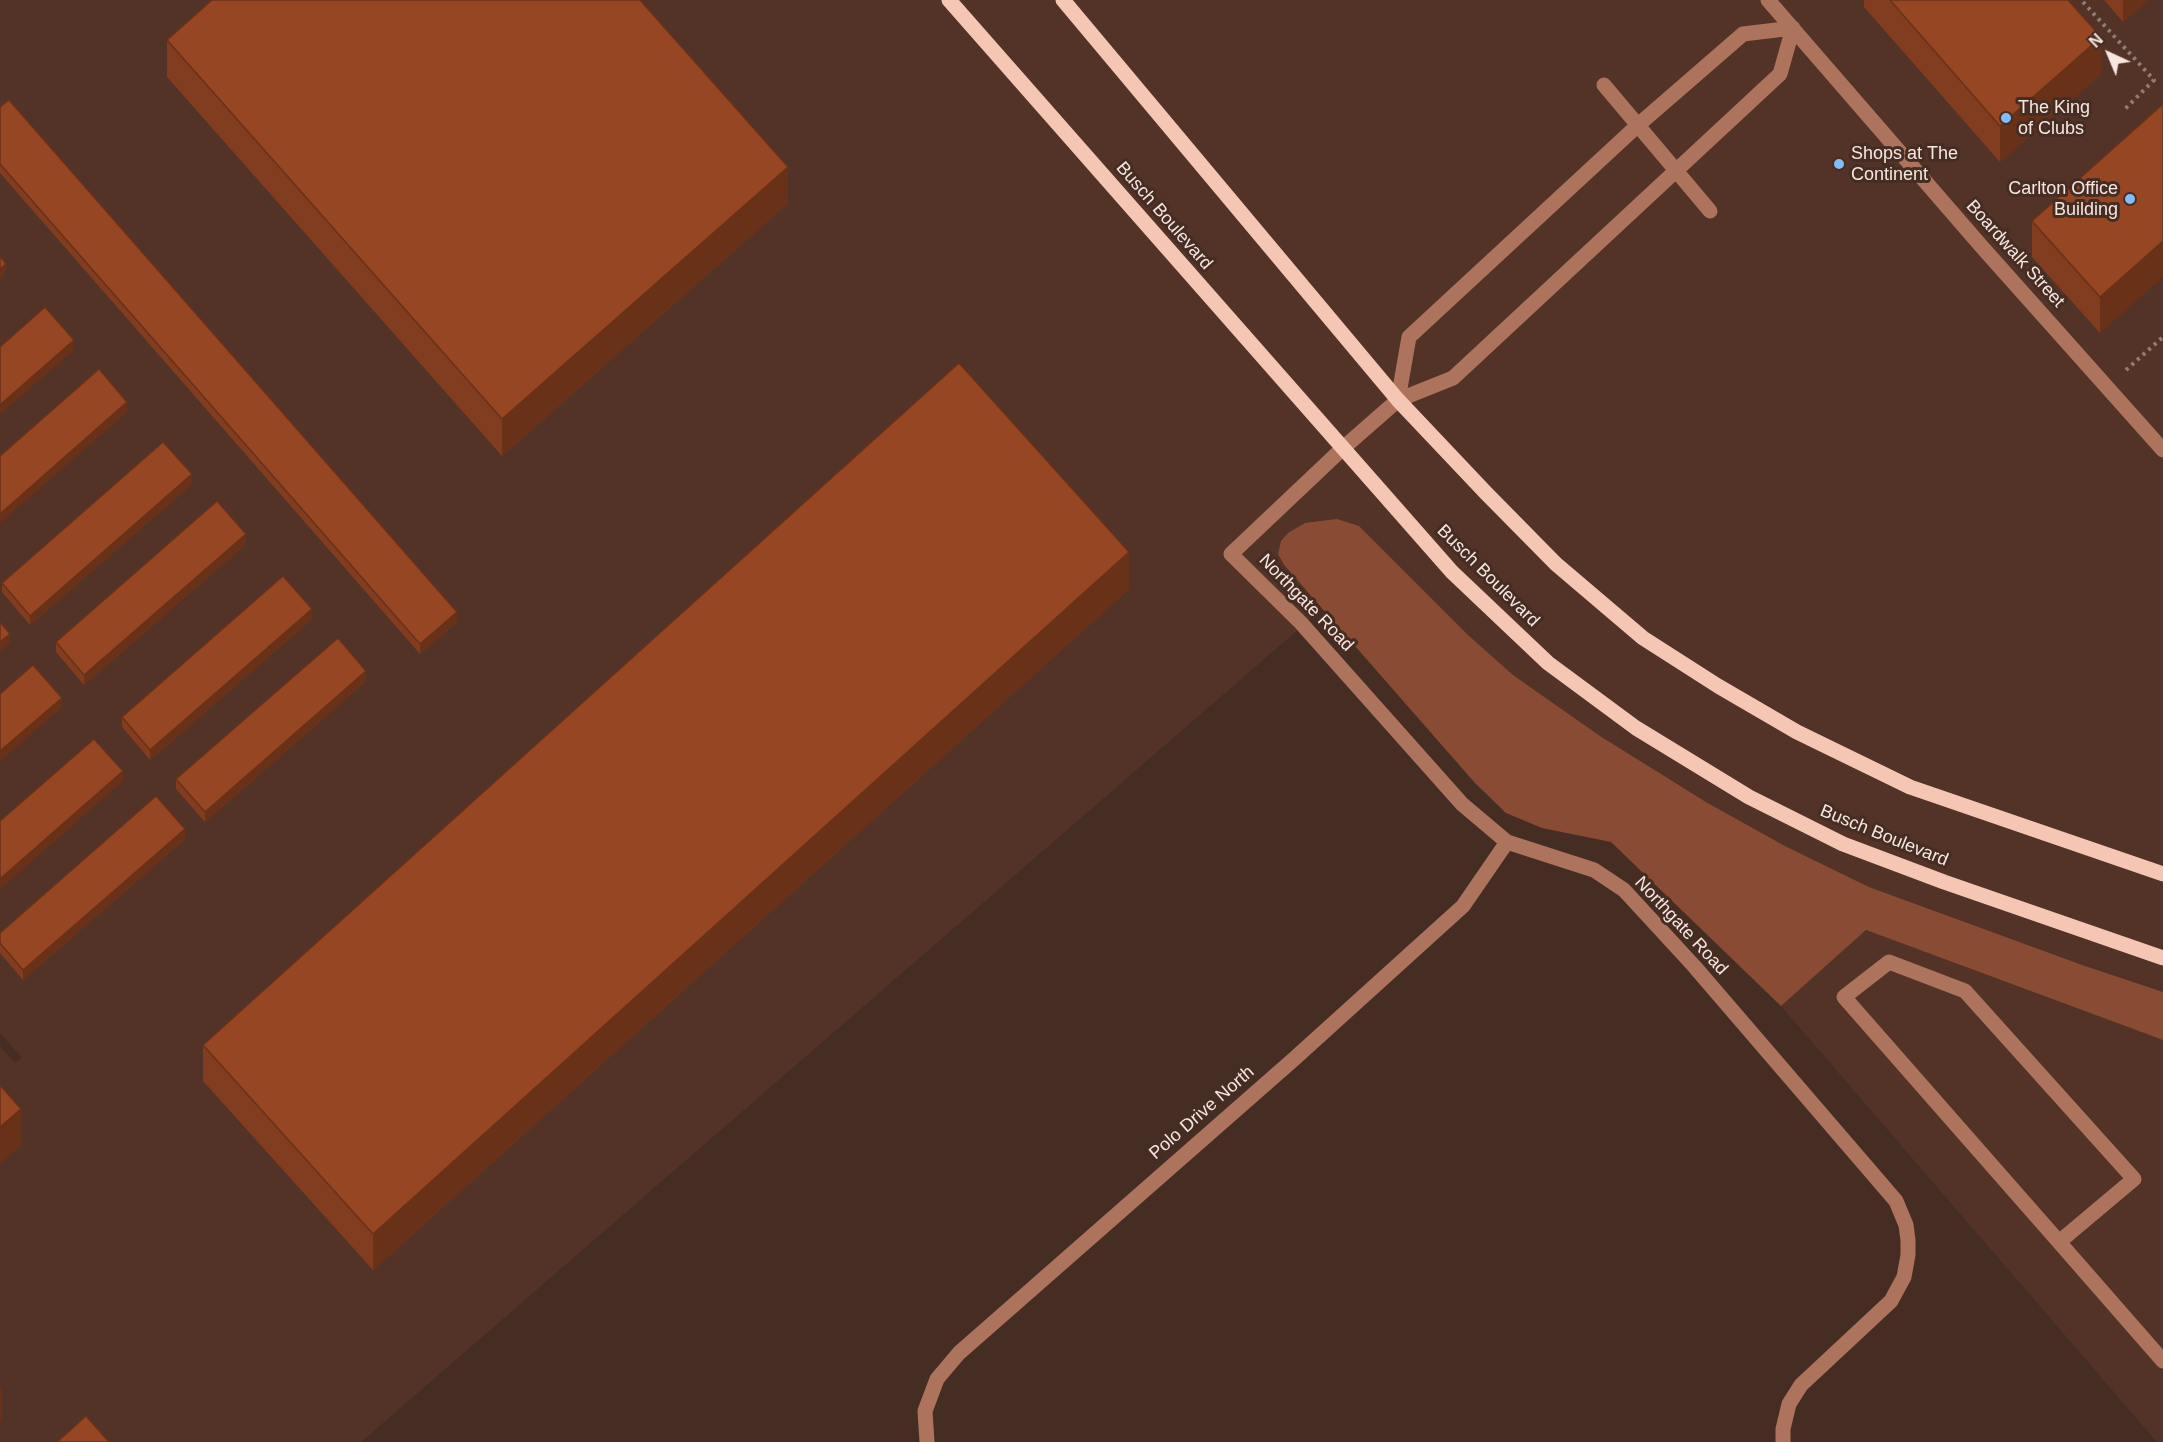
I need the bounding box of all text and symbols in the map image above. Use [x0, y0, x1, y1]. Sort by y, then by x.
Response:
north arrow [2079, 24, 2139, 84]
text: N [2086, 31, 2106, 51]
place label: The King of Clubs [2018, 97, 2090, 140]
marker: The King of Clubs [1999, 111, 2013, 125]
place label: Shops at The Continent [1851, 143, 1958, 186]
marker: Shops at The Continent [1832, 157, 1846, 171]
street label: Busch Boulevard [1111, 158, 1217, 274]
place label: Carlton Office Building [2008, 178, 2118, 220]
marker: Carlton Office Building [2123, 192, 2137, 206]
street label: Boardwalk Street [1961, 196, 2069, 312]
street label: Busch Boulevard [1432, 520, 1544, 632]
street label: Northgate Road [1254, 550, 1358, 656]
street label: Busch Boulevard [1817, 800, 1951, 872]
street label: Northgate Road [1630, 872, 1732, 980]
street label: Polo Drive North [1145, 1062, 1259, 1164]

